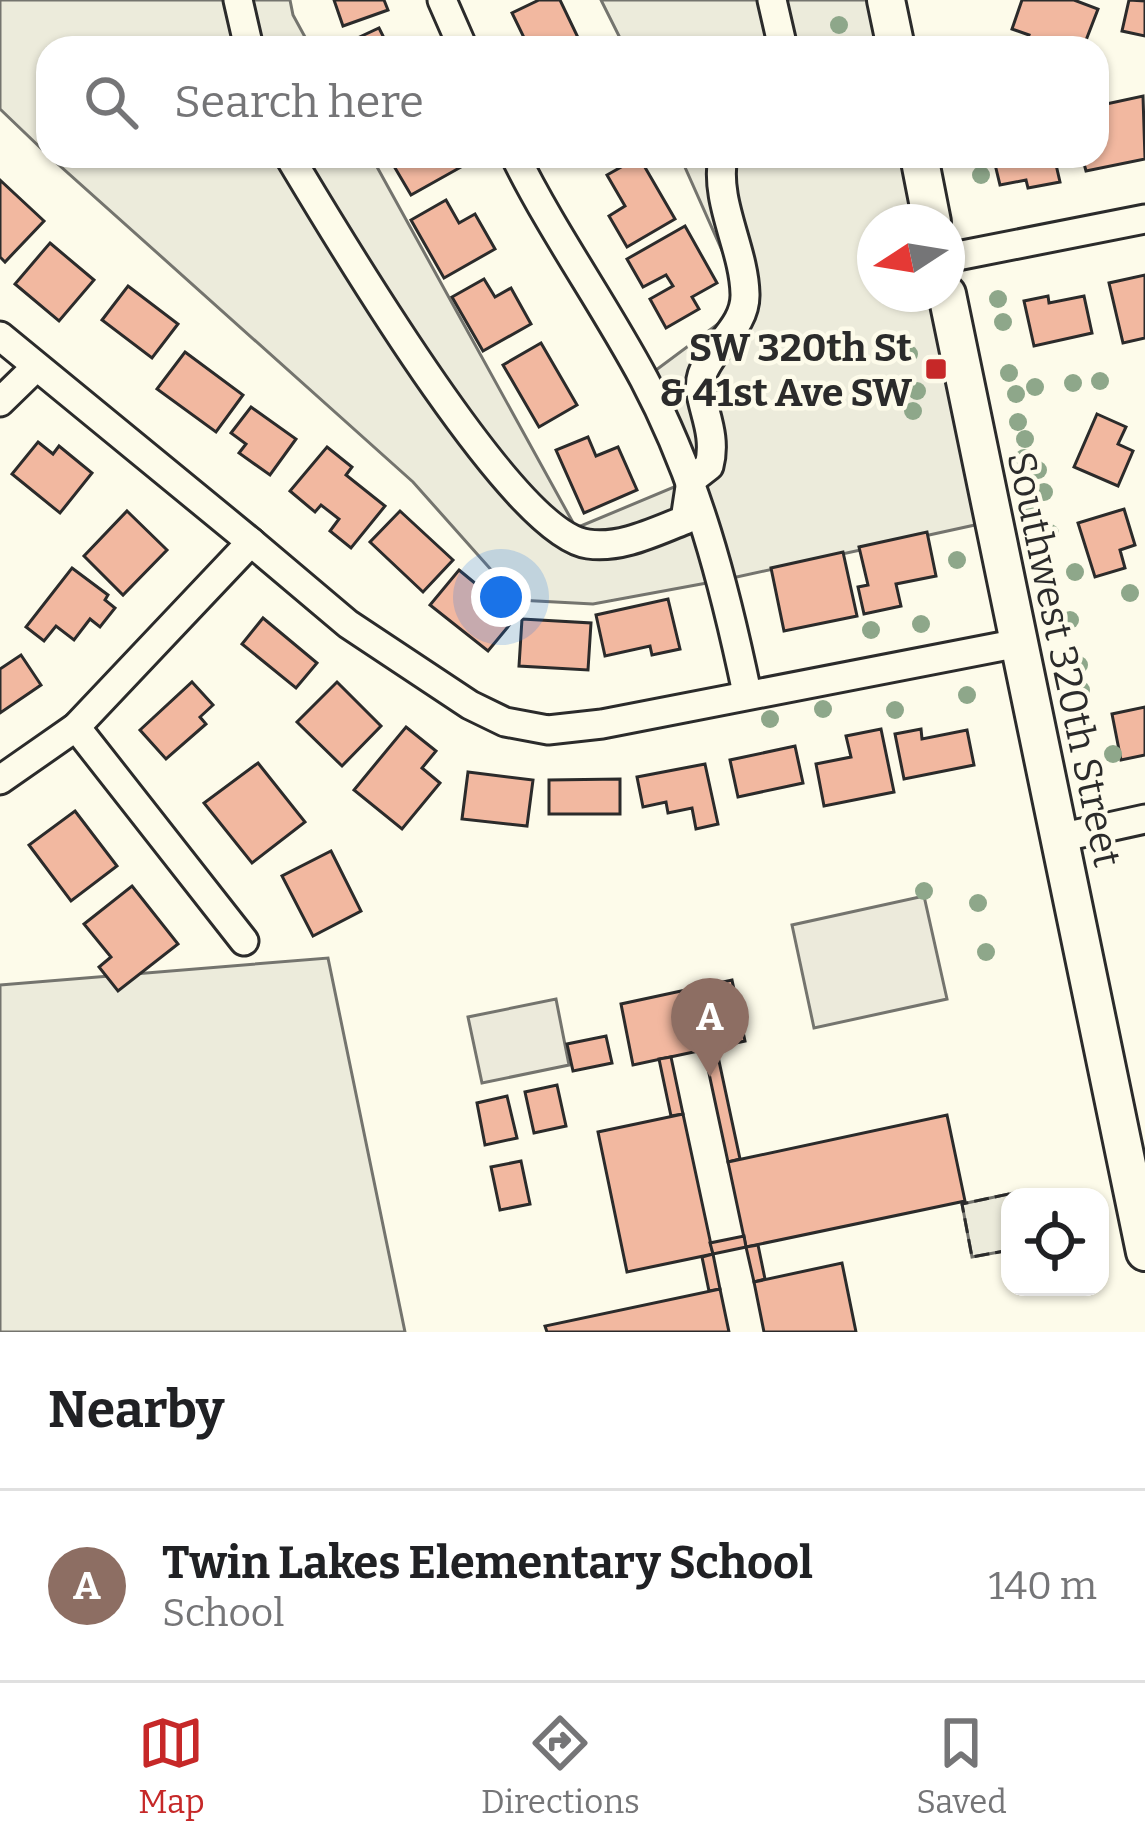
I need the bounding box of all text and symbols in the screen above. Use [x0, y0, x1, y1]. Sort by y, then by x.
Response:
search box [36, 36, 1109, 168]
icon: search [78, 69, 144, 135]
text: Search here [174, 75, 424, 129]
north arrow [857, 204, 965, 312]
place label: SW 320th St & 41st Ave SW [659, 325, 913, 416]
marker: SW 320th St & 41st Ave SW [923, 356, 949, 382]
street label: Southwest 320th Street [998, 447, 1131, 871]
your location [471, 567, 531, 627]
pin: A [671, 978, 749, 1077]
map controls [1001, 1188, 1109, 1296]
button: locate [1001, 1188, 1109, 1296]
text: Nearby [48, 1379, 224, 1441]
text: Twin Lakes Elementary School [162, 1536, 813, 1590]
text: A [73, 1563, 101, 1609]
text: 140 m [988, 1563, 1097, 1609]
text: School [162, 1590, 285, 1636]
tab: Map [138, 1710, 205, 1822]
tab: Directions [481, 1710, 640, 1822]
tab: Saved [916, 1710, 1007, 1822]

